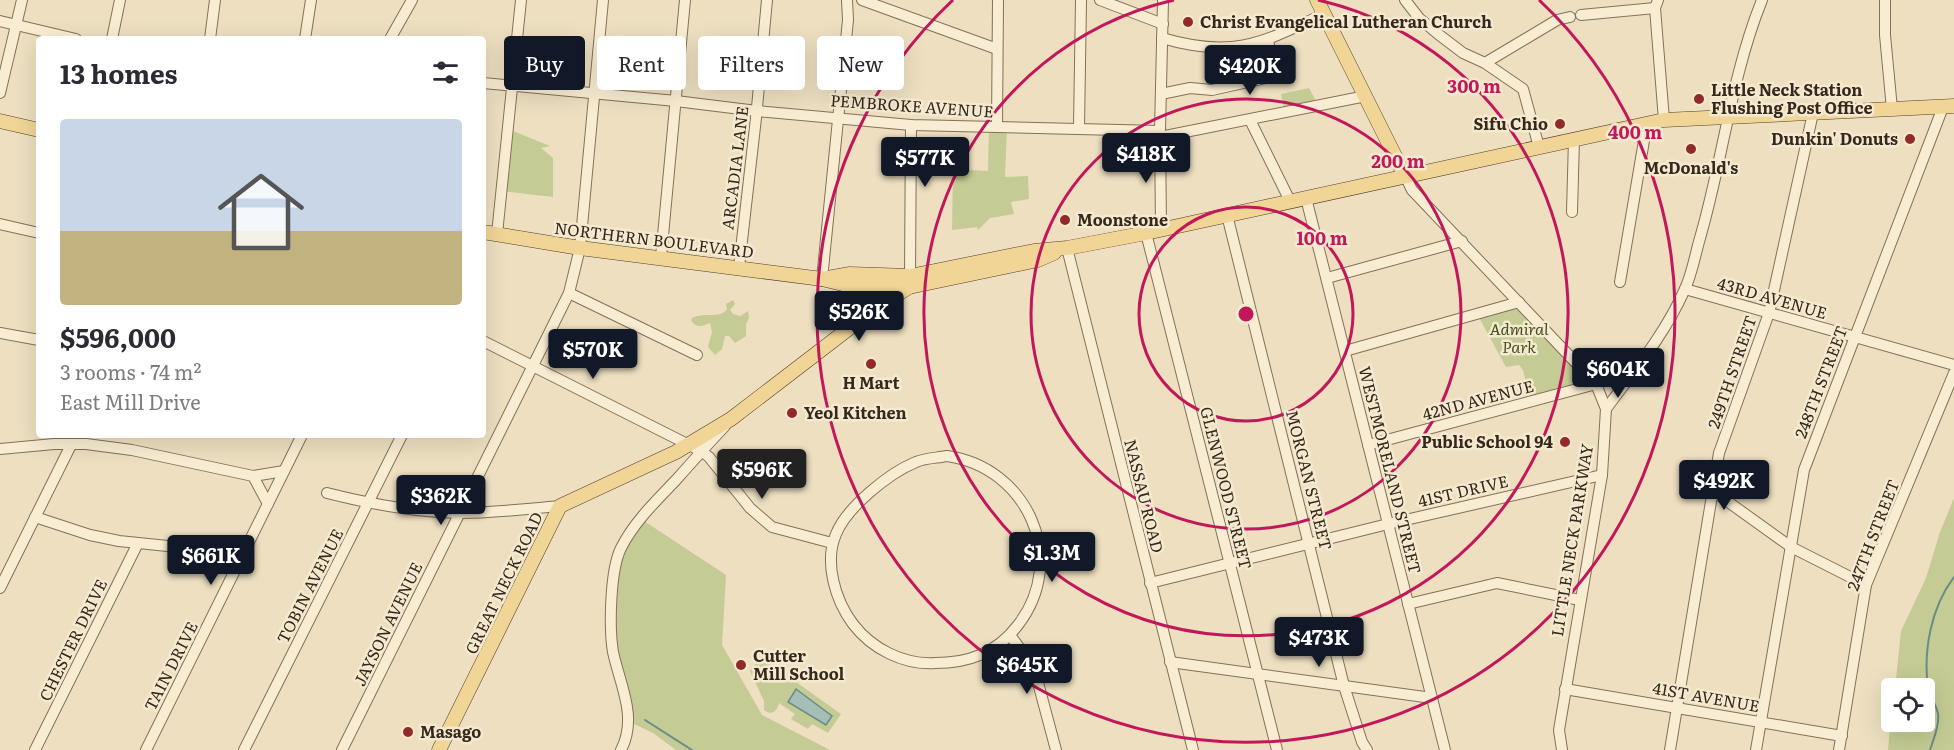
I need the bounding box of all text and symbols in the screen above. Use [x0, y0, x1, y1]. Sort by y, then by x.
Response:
place label: Christ Evangelical Lutheran Church [1200, 9, 1492, 33]
marker: Christ Evangelical Lutheran Church [1181, 15, 1195, 29]
chip: Buy [504, 36, 585, 90]
chip: Rent [597, 36, 686, 90]
chip: Filters [698, 36, 805, 90]
chip: New [817, 36, 904, 90]
pin: $420K [1208, 45, 1292, 96]
text: $420K [1219, 49, 1281, 79]
text: 13 homes [60, 53, 178, 92]
icon: filters [429, 56, 462, 89]
text: 300 m [1447, 72, 1501, 99]
place label: Little Neck Station Flushing Post Office [1711, 77, 1873, 119]
street label: PEMBROKE AVENUE [830, 87, 995, 123]
marker: Little Neck Station Flushing Post Office [1692, 92, 1706, 106]
street label: ARCADIA LANE [714, 105, 754, 231]
place label: Sifu Chio [1473, 111, 1548, 135]
marker: Sifu Chio [1553, 117, 1567, 131]
text: 400 m [1608, 118, 1662, 145]
place label: Dunkin' Donuts [1771, 126, 1898, 150]
marker: Dunkin' Donuts [1903, 132, 1917, 146]
pin: $418K [1104, 133, 1188, 184]
pin: $577K [883, 137, 967, 188]
text: $418K [1116, 137, 1176, 167]
text: $577K [895, 141, 955, 171]
marker: McDonald's [1684, 142, 1698, 156]
text: 200 m [1371, 147, 1425, 174]
place label: McDonald's [1644, 155, 1738, 179]
icon: home [207, 158, 315, 266]
place label: Moonstone [1077, 207, 1168, 231]
marker: Moonstone [1058, 213, 1072, 227]
street label: NORTHERN BOULEVARD [553, 215, 755, 263]
text: 100 m [1296, 224, 1348, 251]
street label: 43RD AVENUE [1715, 270, 1830, 324]
pin: $526K [817, 291, 901, 342]
text: $526K [829, 295, 889, 325]
centre of rings [1236, 304, 1256, 324]
street label: 249TH STREET [1700, 312, 1762, 431]
park label: Admiral Park [1490, 316, 1549, 358]
text: $596,000 [60, 317, 176, 356]
street label: 248TH STREET [1788, 322, 1853, 441]
pin: $570K [551, 329, 635, 380]
text: $570K [562, 333, 624, 363]
pin: $604K [1576, 348, 1660, 399]
text: $604K [1586, 352, 1650, 382]
text: 3 rooms · 74 m² [60, 356, 201, 386]
marker: H Mart [864, 357, 878, 371]
street label: WESTMORELAND STREET [1354, 363, 1428, 576]
place label: H Mart [842, 370, 900, 394]
street label: 42ND AVENUE [1419, 373, 1536, 425]
text: East Mill Drive [60, 386, 201, 416]
place label: Yeol Kitchen [804, 400, 907, 424]
street label: GLENWOOD STREET [1195, 404, 1259, 572]
marker: Yeol Kitchen [785, 406, 799, 420]
street label: MORGAN STREET [1281, 407, 1339, 553]
place label: Public School 94 [1421, 429, 1553, 453]
marker: Public School 94 [1558, 435, 1572, 449]
street label: NASSAU ROAD [1119, 436, 1171, 555]
street label: LITTLE NECK PARKWAY [1544, 441, 1598, 638]
pin: $596K [720, 449, 804, 500]
text: $596K [731, 453, 793, 483]
pin: $492K [1682, 460, 1766, 511]
text: $492K [1693, 464, 1755, 494]
street label: 41ST DRIVE [1415, 468, 1510, 512]
pin: $362K [399, 475, 483, 526]
street label: 247TH STREET [1840, 475, 1904, 594]
text: $362K [410, 479, 472, 509]
street label: GREAT NECK ROAD [458, 507, 548, 658]
street label: TOBIN AVENUE [270, 524, 348, 647]
pin: $1.3M [1010, 532, 1094, 583]
pin: $661K [169, 535, 253, 586]
text: $1.3M [1023, 536, 1081, 566]
text: $661K [181, 539, 241, 569]
street label: JAYSON AVENUE [347, 557, 428, 690]
street label: CHESTER DRIVE [32, 574, 112, 705]
street label: TAIN DRIVE [137, 617, 203, 714]
pin: $473K [1277, 617, 1361, 668]
text: $473K [1289, 621, 1349, 651]
place label: Cutter Mill School [753, 643, 845, 685]
pin: $645K [985, 644, 1069, 695]
text: $645K [996, 648, 1058, 678]
marker: Cutter Mill School [734, 658, 748, 672]
street label: 41ST AVENUE [1651, 675, 1761, 717]
map controls [1881, 678, 1935, 732]
button: locate [1881, 678, 1935, 732]
place label: Masago [420, 719, 481, 743]
marker: Masago [401, 725, 415, 739]

